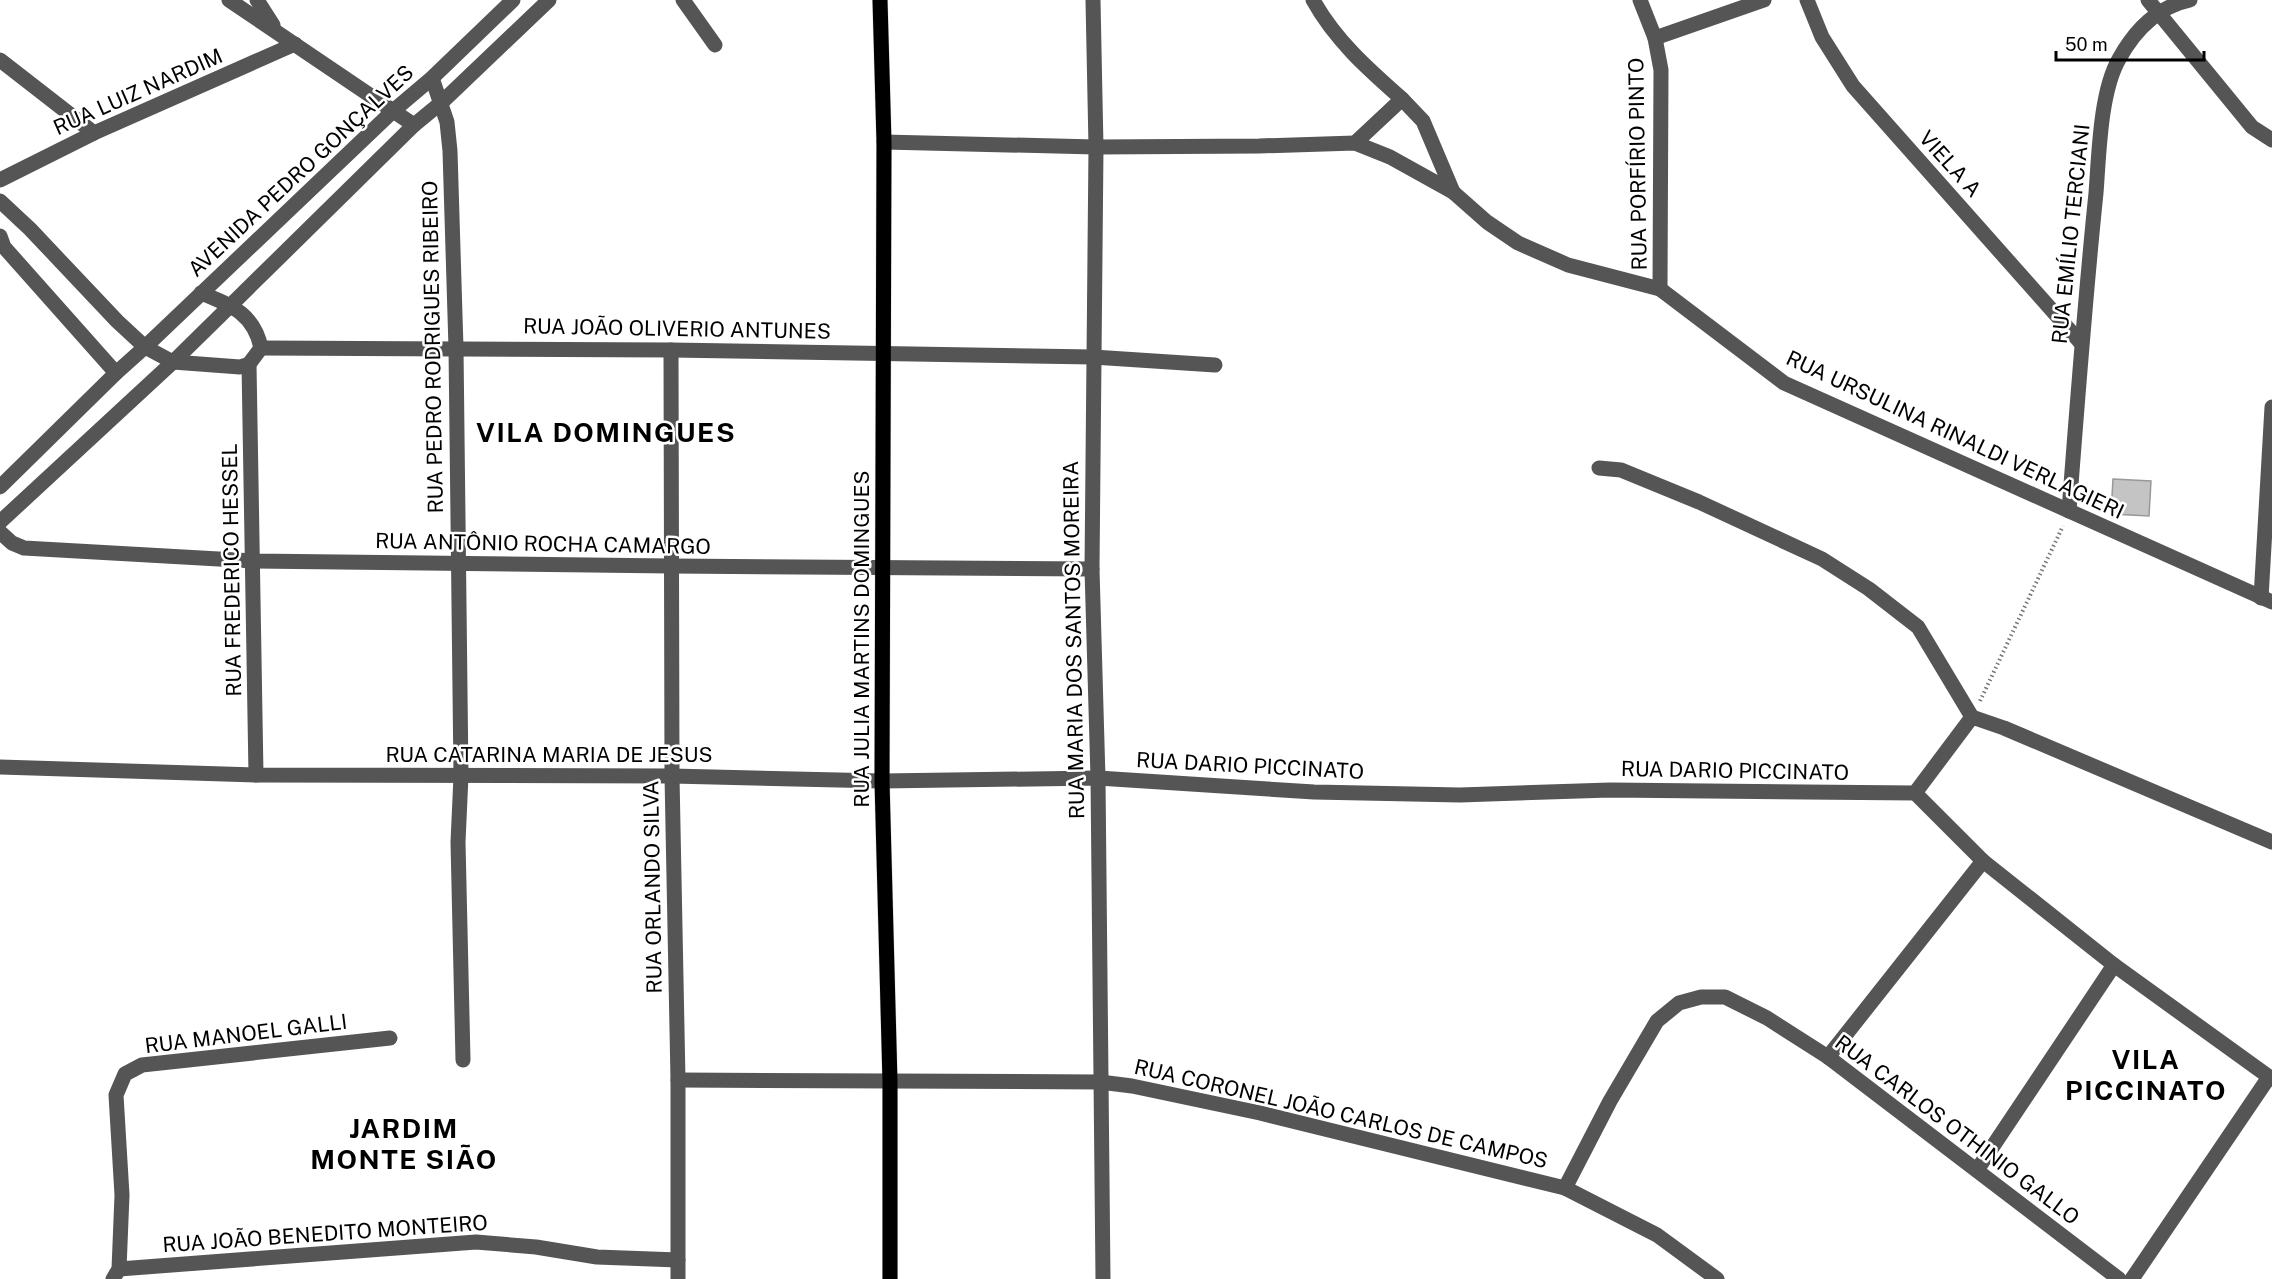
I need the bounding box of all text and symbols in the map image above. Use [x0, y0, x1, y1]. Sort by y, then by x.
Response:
scale bar [2056, 24, 2204, 62]
text: 50 m [2065, 34, 2108, 55]
street label: RUA LUIZ NARDIM [49, 43, 226, 140]
street label: RUA PORFÍRIO PINTO [1623, 57, 1652, 271]
street label: AVENIDA PEDRO GONÇALVES [183, 60, 419, 282]
street label: RUA EMÍLIO TERCIANI [2047, 123, 2094, 345]
street label: VIELA A [1914, 125, 1987, 202]
street label: RUA PEDRO RODRIGUES RIBEIRO [417, 180, 448, 514]
street label: RUA JOÃO OLIVERIO ANTUNES [523, 313, 831, 344]
street label: RUA URSULINA RINALDI VERLAGIERI [1782, 345, 2128, 524]
district label: VILA DOMINGUES [476, 416, 736, 448]
street label: RUA FREDERICO HESSEL [217, 443, 246, 697]
street label: RUA MARIA DOS SANTOS MOREIRA [1058, 461, 1089, 819]
street label: RUA JULIA MARTINS DOMINGUES [849, 470, 874, 808]
street label: RUA ANTÔNIO ROCHA CAMARGO [375, 528, 711, 559]
street label: RUA CATARINA MARIA DE JESUS [385, 742, 713, 767]
street label: RUA DARIO PICCINATO [1135, 747, 1365, 784]
street label: RUA DARIO PICCINATO [1621, 756, 1849, 785]
street label: RUA ORLANDO SILVA [638, 780, 667, 994]
street label: RUA MANOEL GALLI [143, 1009, 348, 1058]
street label: RUA CARLOS OTHINIO GALLO [1830, 1030, 2084, 1230]
district label: VILA PICCINATO [2065, 1043, 2227, 1106]
street label: RUA CORONEL JOÃO CARLOS DE CAMPOS [1132, 1054, 1550, 1173]
district label: JARDIM MONTE SIÃO [310, 1112, 498, 1175]
street label: RUA JOÃO BENEDITO MONTEIRO [162, 1210, 488, 1257]

